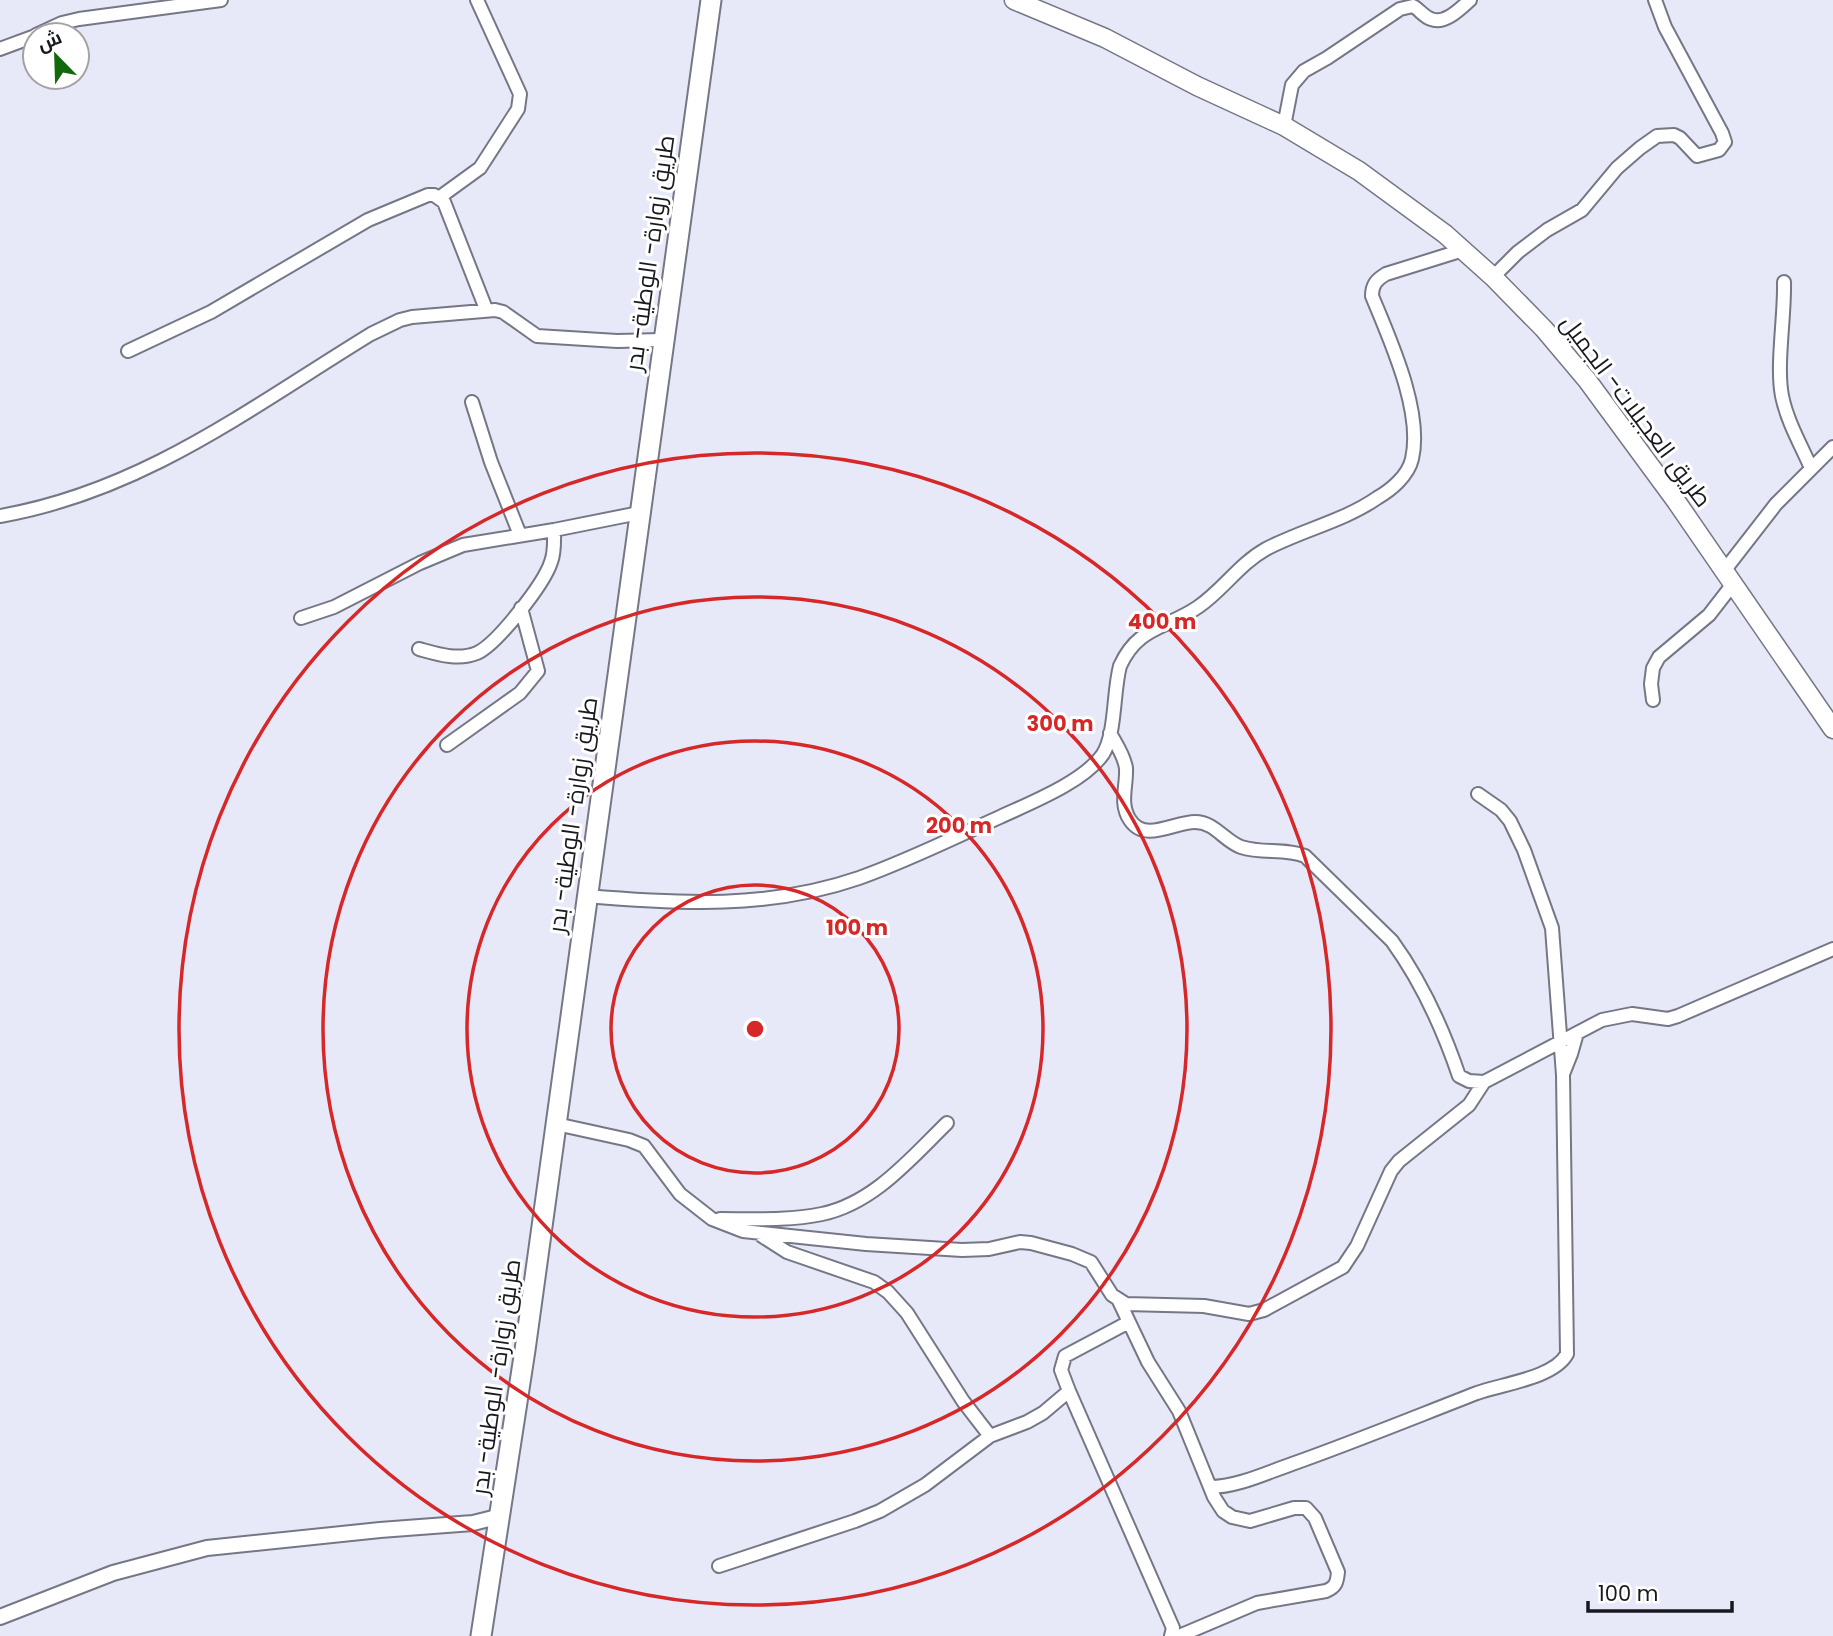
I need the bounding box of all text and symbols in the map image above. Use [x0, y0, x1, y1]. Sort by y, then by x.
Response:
north arrow [21, 21, 91, 91]
text: ش [33, 24, 66, 58]
street label: طريق زوارة- الوطية- بدر [616, 133, 682, 375]
street label: طريق العجيلات- الجميل [1553, 308, 1720, 514]
text: 400 m [1128, 607, 1196, 636]
street label: طريق زوارة- الوطية- بدر [539, 695, 605, 937]
text: 300 m [1027, 709, 1093, 738]
text: 200 m [926, 811, 992, 840]
text: 100 m [826, 913, 888, 942]
centre of rings [743, 1017, 767, 1041]
street label: طريق زوارة- الوطية- بدر [462, 1257, 528, 1499]
scale bar [1588, 1570, 1731, 1614]
text: 100 m [1598, 1579, 1658, 1608]

